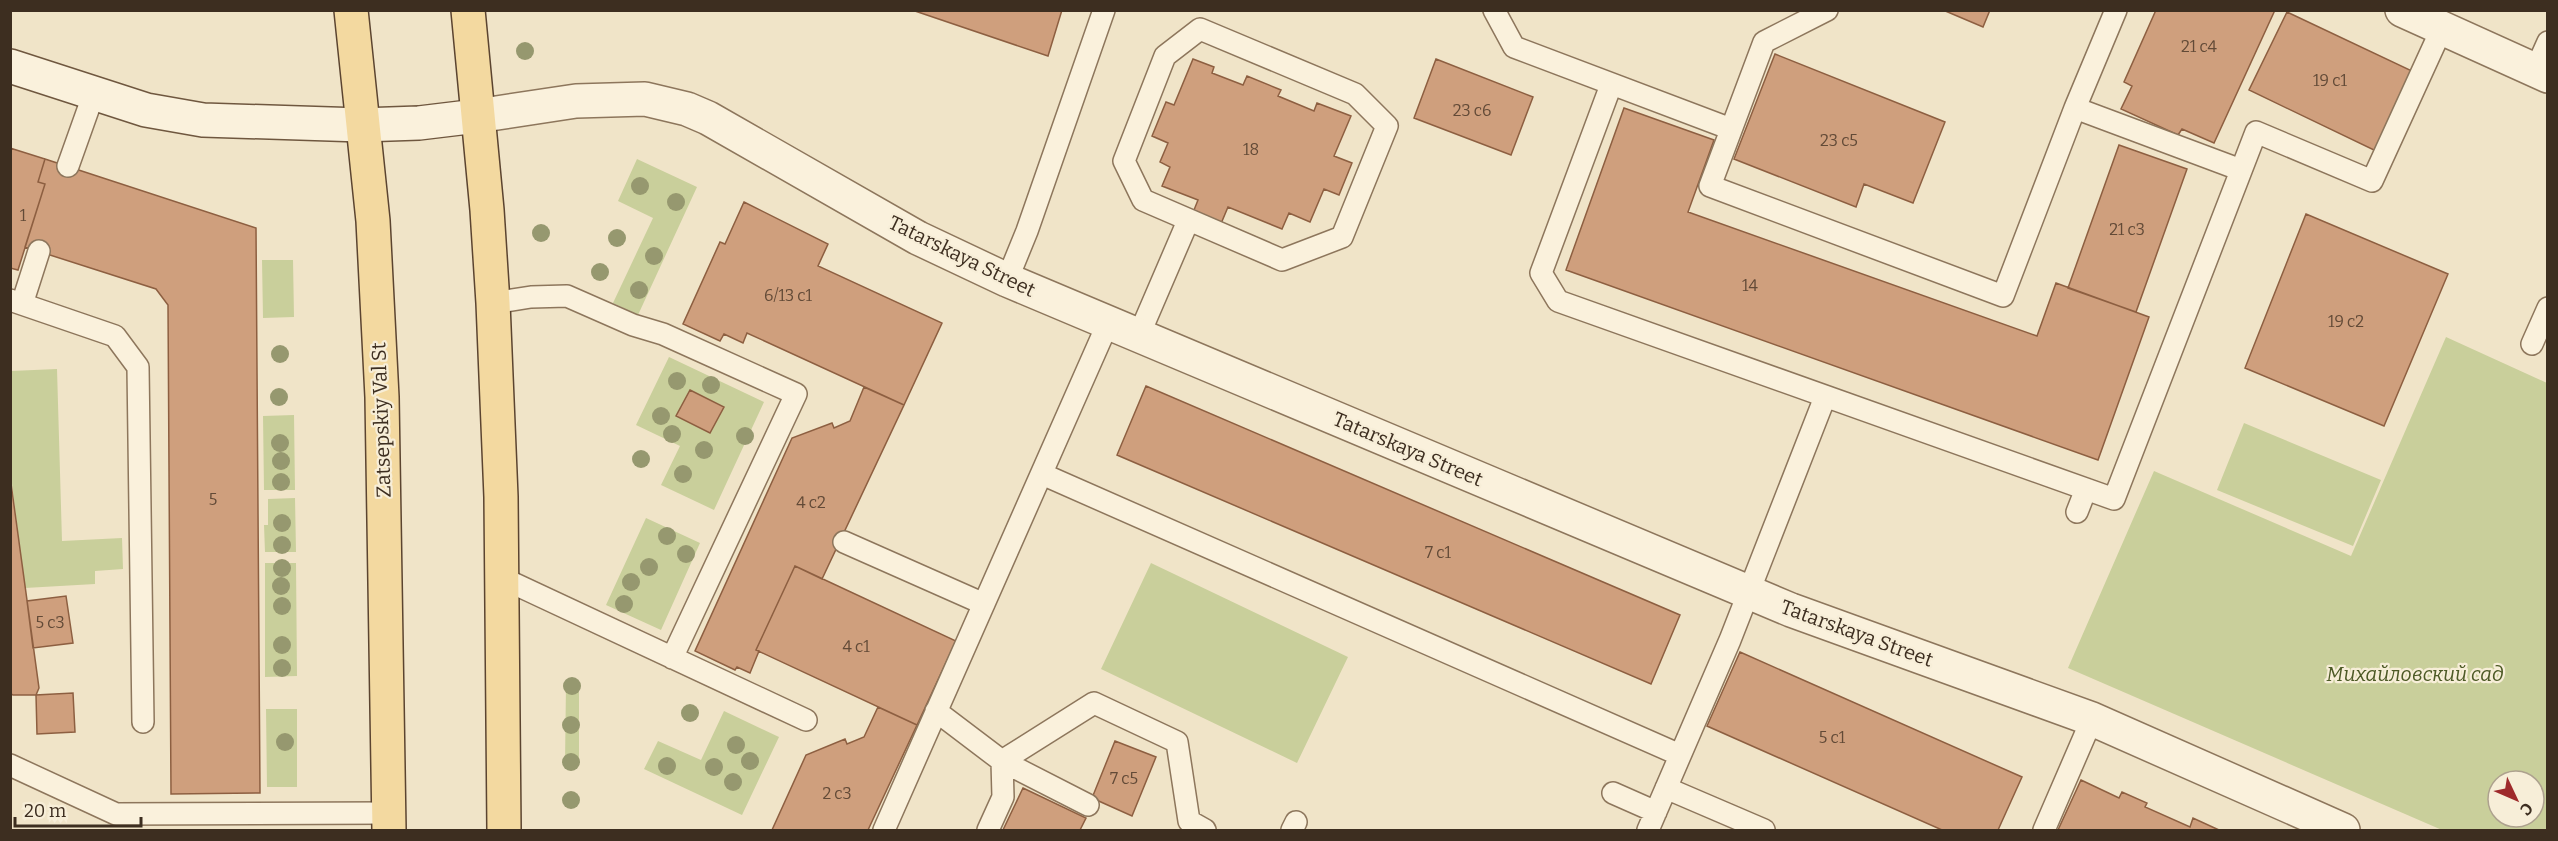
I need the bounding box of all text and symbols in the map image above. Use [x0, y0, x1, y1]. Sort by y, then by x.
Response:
house number: 21 с4 [2181, 37, 2218, 56]
house number: 19 с1 [2313, 71, 2347, 90]
house number: 23 с6 [1453, 101, 1491, 120]
house number: 23 с5 [1820, 131, 1858, 150]
house number: 18 [1243, 140, 1259, 159]
house number: 1 [20, 206, 27, 225]
street label: Tatarskaya Street [885, 210, 1039, 302]
house number: 21 с3 [2109, 220, 2145, 239]
house number: 14 [1742, 276, 1759, 295]
house number: 6/13 с1 [764, 286, 812, 305]
house number: 19 с2 [2328, 312, 2364, 331]
street label: Zatsepskiy Val St [366, 342, 396, 498]
street label: Tatarskaya Street [1330, 407, 1486, 491]
house number: 5 [209, 490, 217, 509]
house number: 4 с2 [796, 493, 826, 512]
house number: 7 с1 [1425, 543, 1451, 562]
street label: Tatarskaya Street [1778, 594, 1936, 672]
house number: 5 с3 [35, 613, 65, 632]
house number: 4 с1 [842, 637, 870, 656]
park label: Михайловский сад [2326, 662, 2504, 686]
house number: 5 с1 [1819, 728, 1846, 747]
house number: 7 с5 [1110, 769, 1138, 788]
north arrow [2486, 769, 2546, 829]
house number: 2 с3 [822, 784, 852, 803]
scale bar [15, 790, 141, 828]
text: С [2516, 799, 2537, 819]
text: 20 m [24, 800, 66, 822]

